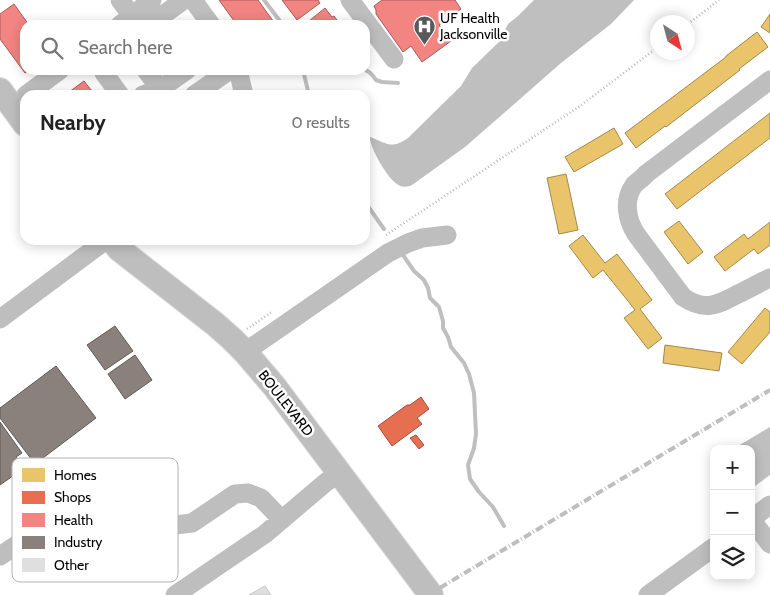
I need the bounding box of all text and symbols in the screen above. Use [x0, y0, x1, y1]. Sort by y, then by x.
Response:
place label: UF Health Jacksonville [439, 9, 507, 43]
hospital icon: UF Health Jacksonville [412, 14, 436, 45]
north arrow [650, 15, 695, 60]
search box [20, 20, 370, 75]
icon: search [38, 34, 66, 62]
text: Search here [78, 36, 172, 59]
text: Nearby [40, 110, 106, 135]
text: 0 results [291, 113, 350, 132]
street label: BOULEVARD [255, 366, 317, 440]
map controls [710, 445, 755, 580]
button: + [710, 445, 755, 490]
legend [12, 458, 178, 582]
text: Homes [54, 466, 97, 484]
text: Shops [54, 488, 91, 506]
button: − [710, 490, 755, 535]
text: Health [54, 511, 93, 529]
text: Industry [54, 533, 102, 551]
button: layers [710, 535, 755, 580]
text: Other [54, 556, 89, 574]

